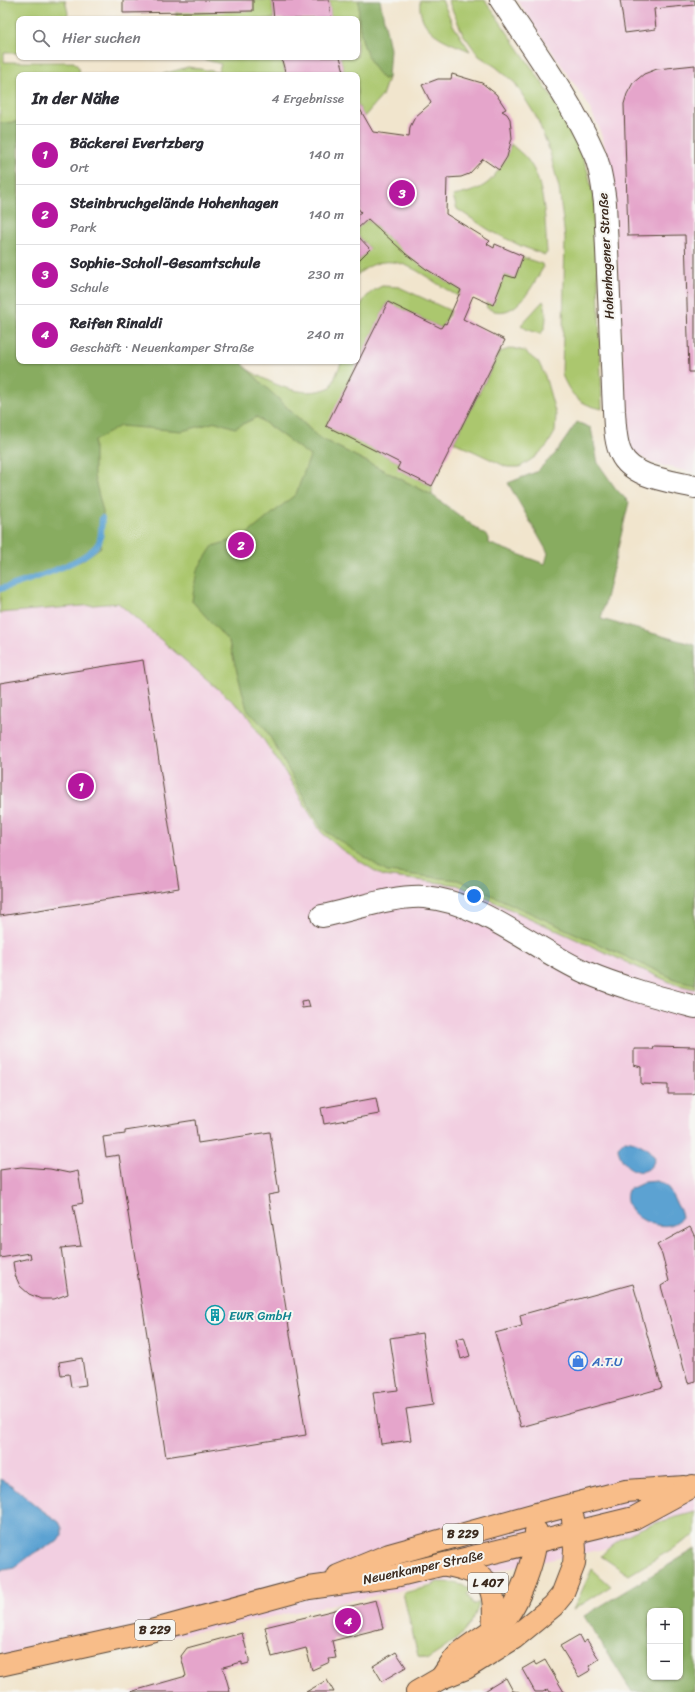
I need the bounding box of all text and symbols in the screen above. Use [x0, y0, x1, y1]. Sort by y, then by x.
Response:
search box [16, 16, 360, 60]
text: Hier suchen [62, 25, 141, 51]
icon: search [30, 27, 52, 49]
text: In der Nähe [32, 83, 119, 113]
text: 4 Ergebnisse [272, 87, 344, 110]
text: Bäckerei Evertzberg [70, 130, 204, 156]
text: 1 [42, 143, 48, 166]
text: 140 m [309, 143, 344, 166]
text: Ort [70, 156, 89, 179]
pin: 3 [389, 178, 415, 208]
text: Steinbruchgelände Hohenhagen [70, 190, 278, 216]
street label: Hohenhagener Straße [591, 192, 621, 320]
text: 2 [41, 203, 49, 226]
text: 140 m [309, 203, 344, 226]
text: Park [70, 216, 97, 239]
text: Sophie-Scholl-Gesamtschule [70, 250, 260, 276]
text: 3 [41, 263, 49, 286]
text: 230 m [308, 263, 344, 286]
text: Schule [70, 276, 109, 299]
text: Reifen Rinaldi [70, 310, 162, 336]
text: 4 [41, 323, 49, 346]
text: 240 m [307, 323, 344, 346]
text: Geschäft · Neuenkamper Straße [70, 336, 254, 359]
pin: 2 [228, 530, 254, 560]
pin: 1 [68, 771, 94, 801]
your location [464, 886, 484, 906]
building icon: EWR GmbH [204, 1304, 226, 1326]
place label: EWR GmbH [229, 1304, 293, 1327]
shop icon: A.T.U [567, 1350, 589, 1372]
place label: A.T.U [591, 1350, 623, 1373]
road number: B 229 [443, 1524, 483, 1544]
street label: Neuenkamper Straße [361, 1543, 486, 1591]
road number: L 407 [468, 1573, 508, 1593]
pin: 4 [335, 1606, 361, 1636]
map controls [647, 1608, 683, 1680]
button: + [647, 1608, 683, 1644]
road number: B 229 [135, 1620, 175, 1640]
button: − [647, 1644, 683, 1680]

